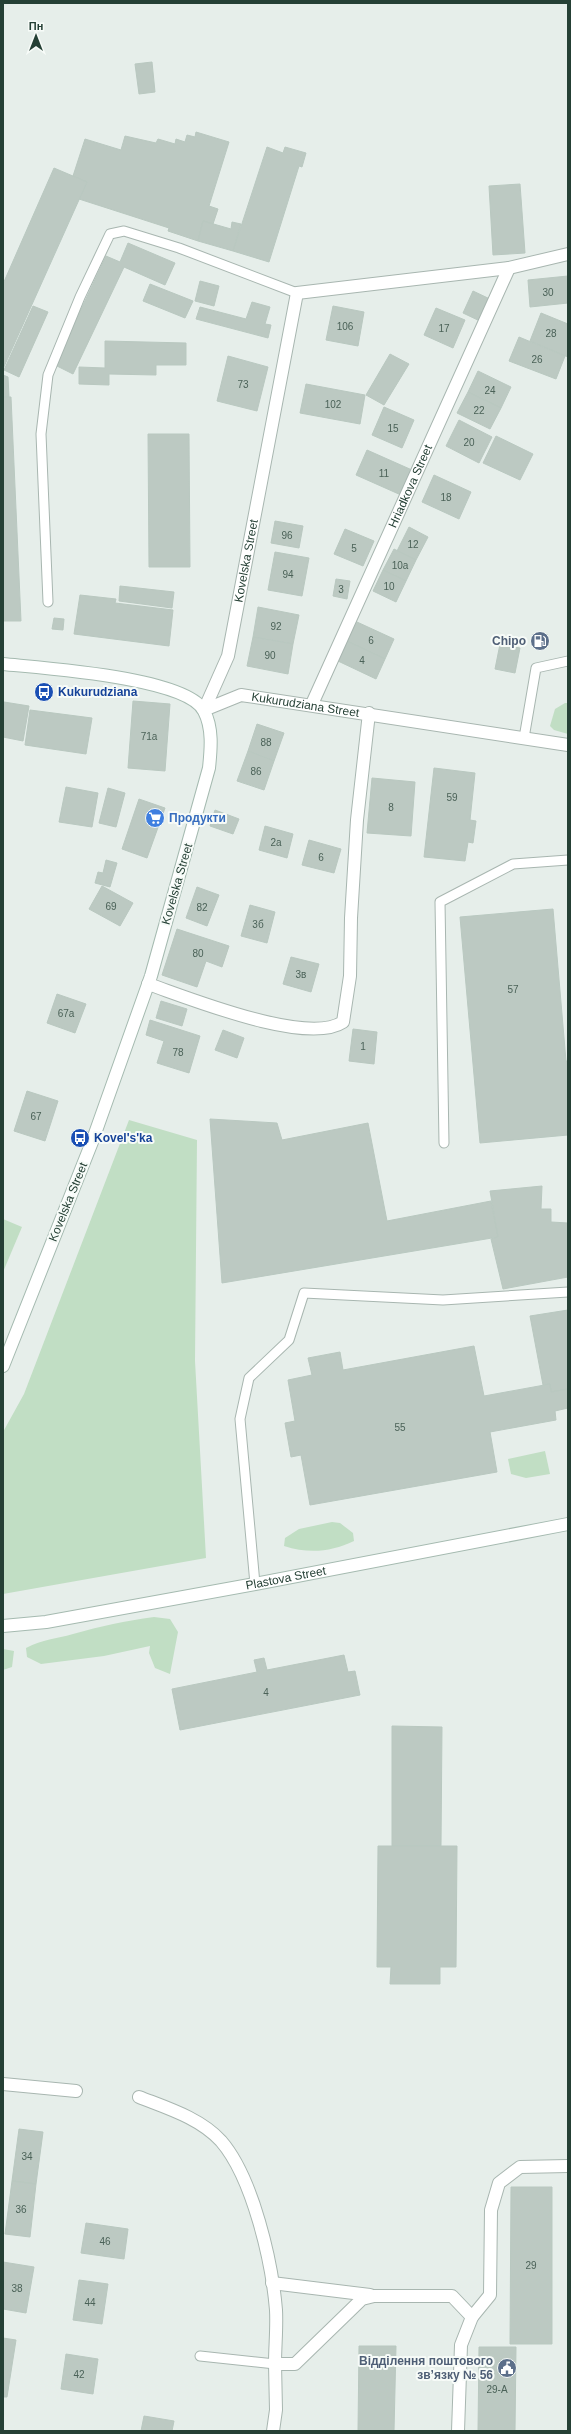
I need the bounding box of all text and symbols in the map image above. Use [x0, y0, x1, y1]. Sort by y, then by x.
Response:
north arrow [16, 16, 56, 56]
text: Пн [29, 20, 43, 32]
house number: 30 [542, 287, 554, 298]
house number: 106 [337, 321, 354, 332]
house number: 17 [438, 323, 450, 334]
house number: 28 [545, 328, 557, 339]
house number: 26 [531, 354, 543, 365]
house number: 73 [237, 379, 249, 390]
house number: 24 [484, 385, 496, 396]
house number: 102 [325, 399, 342, 410]
house number: 22 [473, 405, 485, 416]
house number: 15 [387, 423, 399, 434]
house number: 20 [463, 437, 475, 448]
street label: Hriadkova Street [386, 442, 435, 530]
house number: 11 [379, 468, 390, 479]
house number: 18 [440, 492, 452, 503]
street label: Kovelska Street [231, 518, 261, 603]
house number: 96 [281, 530, 293, 541]
house number: 12 [407, 539, 419, 550]
house number: 5 [351, 543, 357, 554]
house number: 10а [392, 560, 409, 571]
house number: 94 [282, 569, 294, 580]
house number: 10 [383, 581, 395, 592]
house number: 3 [338, 584, 344, 595]
house number: 92 [270, 621, 282, 632]
fuel station icon: Chipo [529, 630, 551, 652]
place label: Chipo [492, 634, 526, 648]
house number: 6 [368, 635, 374, 646]
house number: 90 [264, 650, 276, 661]
house number: 4 [359, 655, 365, 666]
bus stop icon: Kukurudziana [33, 681, 55, 703]
place label: Kukurudziana [58, 685, 138, 699]
street label: Kukurudziana Street [250, 690, 361, 720]
house number: 71а [141, 731, 158, 742]
house number: 88 [260, 737, 272, 748]
house number: 86 [250, 766, 262, 777]
house number: 59 [446, 792, 458, 803]
house number: 8 [388, 802, 394, 813]
supermarket icon: Продукти [144, 807, 166, 829]
place label: Продукти [169, 811, 226, 825]
house number: 2а [270, 837, 282, 848]
street label: Kovelska Street [159, 841, 195, 926]
house number: 6 [318, 852, 324, 863]
house number: 69 [105, 901, 117, 912]
house number: 82 [196, 902, 208, 913]
house number: 3б [252, 919, 264, 930]
house number: 80 [192, 948, 204, 959]
house number: 3в [296, 969, 306, 980]
house number: 57 [507, 984, 519, 995]
house number: 67а [58, 1008, 75, 1019]
house number: 1 [360, 1041, 366, 1052]
house number: 78 [172, 1047, 184, 1058]
house number: 67 [30, 1111, 42, 1122]
bus stop icon: Kovel's'ka [69, 1127, 91, 1149]
place label: Kovel's'ka [94, 1131, 153, 1145]
street label: Kovelska Street [46, 1160, 90, 1244]
house number: 55 [394, 1422, 406, 1433]
street label: Plastova Street [245, 1563, 328, 1593]
house number: 4 [263, 1687, 269, 1698]
house number: 34 [21, 2151, 33, 2162]
house number: 36 [15, 2204, 27, 2215]
house number: 46 [99, 2236, 111, 2247]
house number: 29 [525, 2260, 537, 2271]
house number: 38 [11, 2283, 23, 2294]
house number: 44 [84, 2297, 96, 2308]
place label: Відділення поштового зв’язку № 56 [359, 2354, 493, 2382]
public building icon: Відділення поштового зв’язку № 56 [496, 2357, 518, 2379]
house number: 42 [73, 2369, 85, 2380]
house number: 29-А [486, 2384, 508, 2395]

